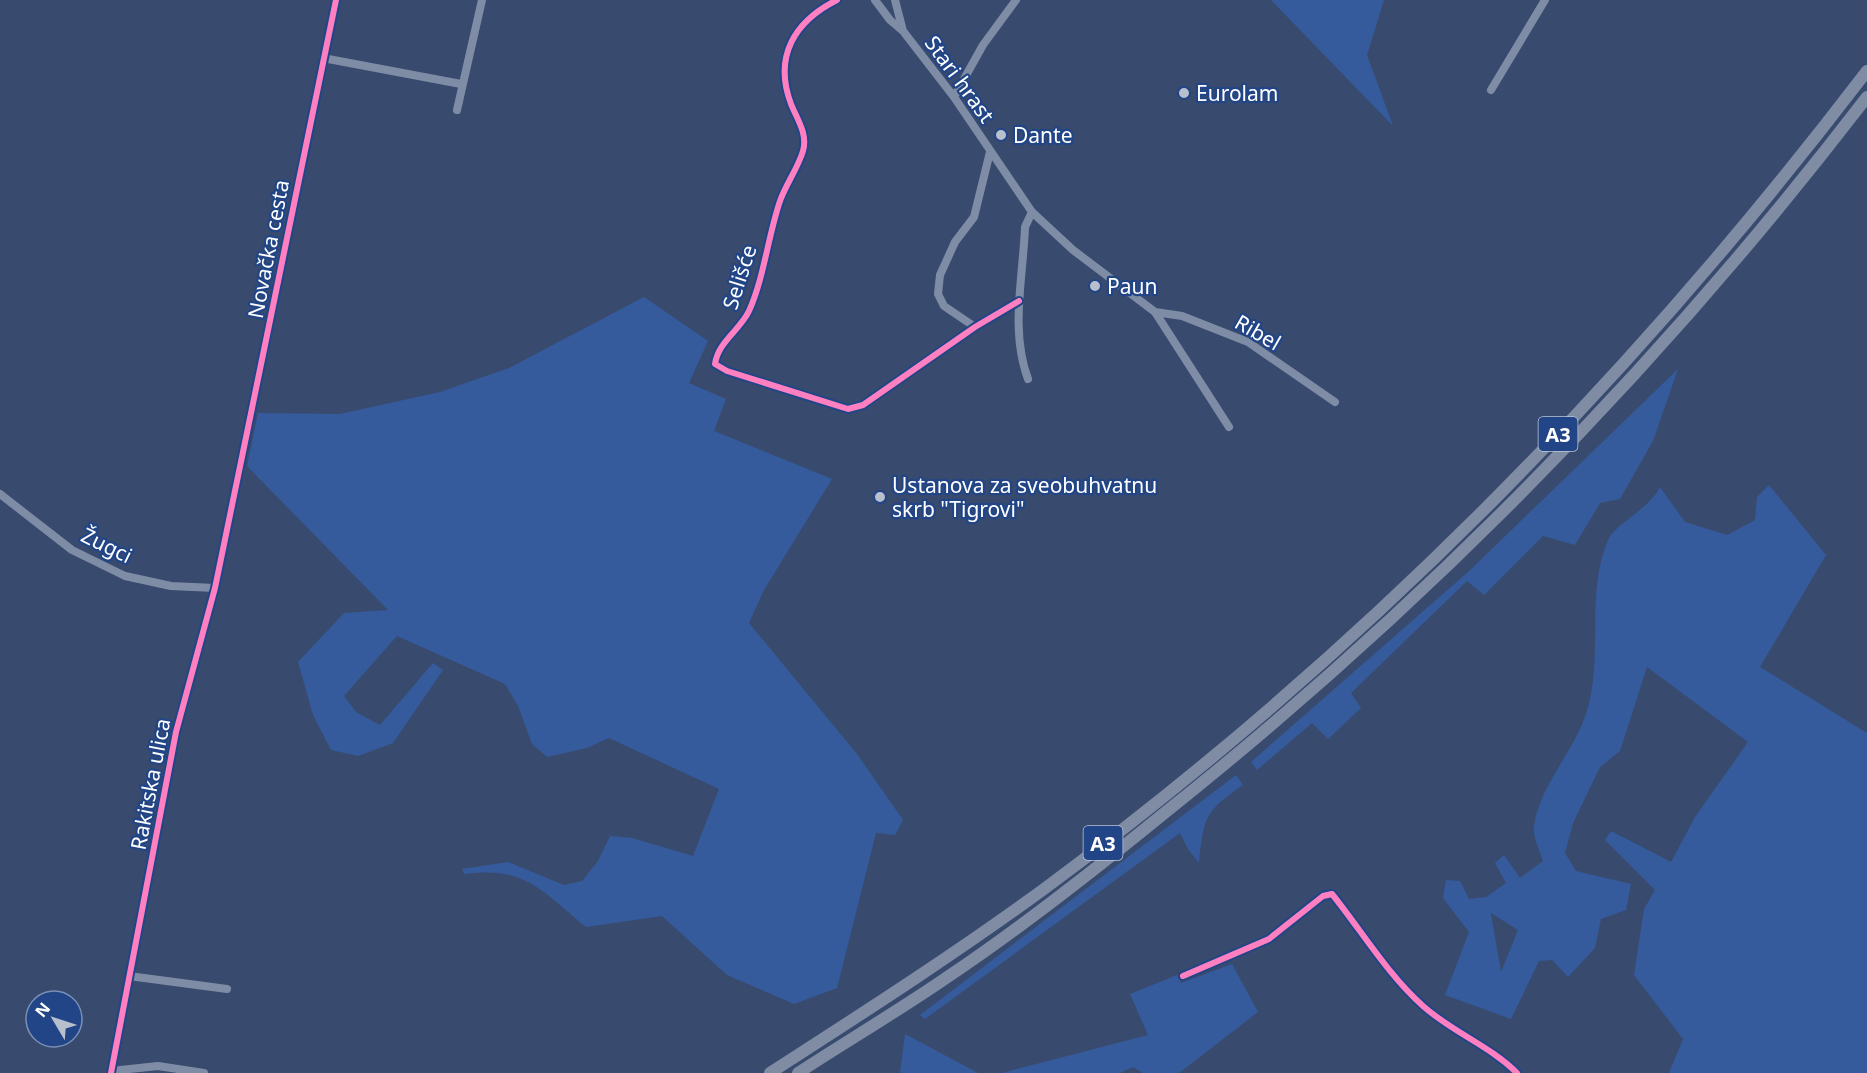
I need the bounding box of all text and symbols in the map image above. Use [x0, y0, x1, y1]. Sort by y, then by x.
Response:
street label: Stari hrast [919, 30, 1001, 128]
place label: Eurolam [1196, 79, 1278, 107]
marker: Eurolam [1177, 86, 1191, 100]
place label: Dante [1013, 121, 1073, 149]
marker: Dante [994, 128, 1008, 142]
street label: Novačka cesta [241, 177, 295, 321]
street label: Selišće [715, 241, 763, 313]
place label: Paun [1107, 272, 1157, 300]
marker: Paun [1088, 279, 1102, 293]
street label: Ribel [1230, 308, 1286, 356]
road number: A3 [1538, 417, 1578, 451]
place label: Ustanova za sveobuhvatnu skrb "Tigrovi" [892, 471, 1157, 523]
marker: Ustanova za sveobuhvatnu skrb "Tigrovi" [873, 490, 887, 504]
street label: Žugci [77, 521, 137, 569]
street label: Rakitska ulica [124, 716, 176, 852]
road number: A3 [1084, 826, 1122, 860]
north arrow [24, 989, 84, 1049]
text: N [30, 998, 55, 1022]

